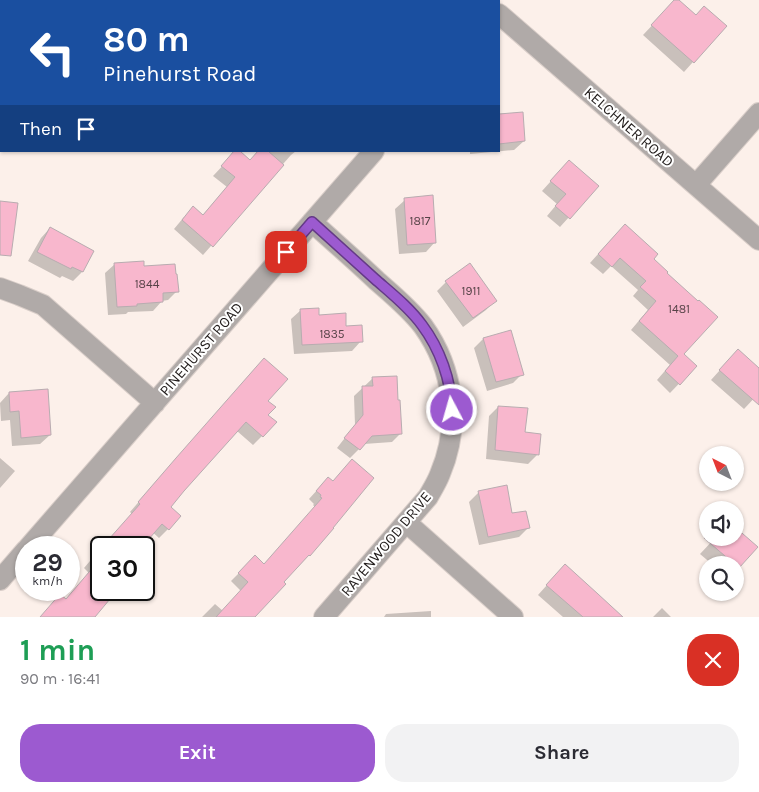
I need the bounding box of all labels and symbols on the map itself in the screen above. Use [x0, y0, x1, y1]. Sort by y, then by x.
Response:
street label: KELCHNER ROAD [581, 83, 677, 171]
house number: 1817 [410, 214, 431, 228]
pin [265, 231, 307, 273]
house number: 1844 [135, 277, 160, 291]
house number: 1911 [462, 284, 480, 298]
street label: PINEHURST ROAD [156, 299, 246, 399]
house number: 1481 [668, 302, 690, 316]
house number: 1835 [319, 327, 345, 341]
position arrow [425, 383, 477, 435]
north arrow [699, 446, 744, 491]
street label: RAVENWOOD DRIVE [337, 488, 435, 600]
speed limit sign: 30 [90, 536, 155, 601]

